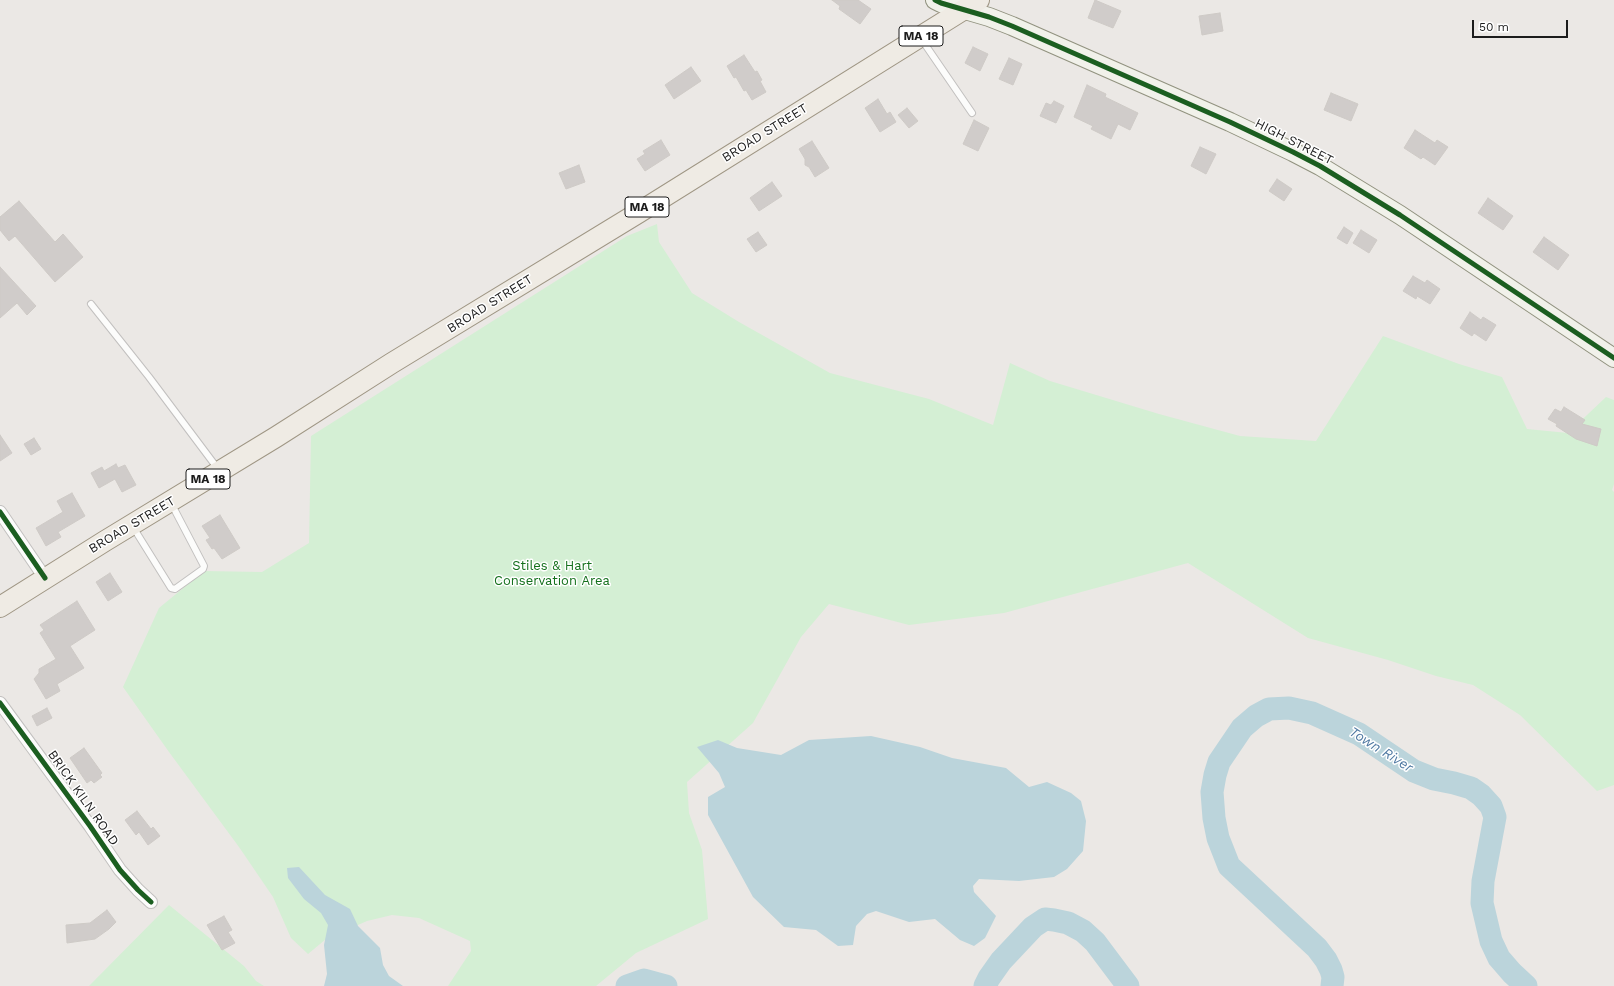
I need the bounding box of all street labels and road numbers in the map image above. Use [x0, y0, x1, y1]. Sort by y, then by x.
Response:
road number: MA 18 [899, 26, 943, 46]
street label: BROAD STREET [719, 100, 811, 166]
street label: HIGH STREET [1252, 116, 1336, 168]
road number: MA 18 [625, 197, 669, 217]
street label: BROAD STREET [444, 271, 536, 337]
road number: MA 18 [186, 469, 230, 489]
street label: BROAD STREET [86, 493, 178, 557]
street label: BRICK KILN ROAD [44, 747, 122, 849]

